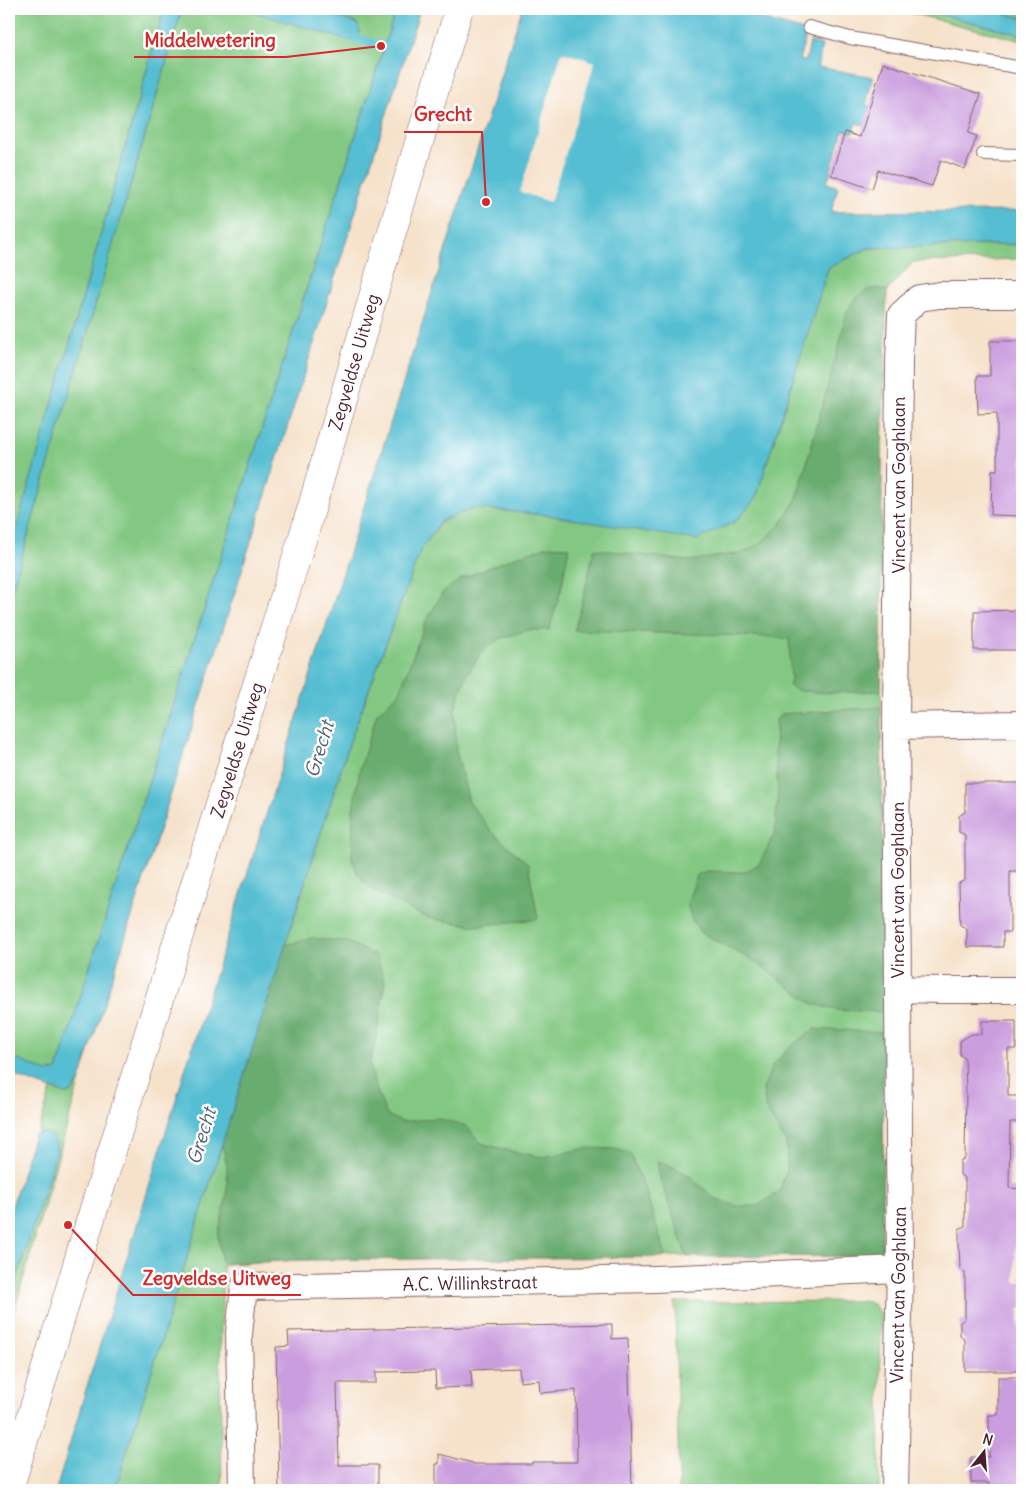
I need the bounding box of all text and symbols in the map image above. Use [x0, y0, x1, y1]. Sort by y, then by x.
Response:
callout: Middelwetering [134, 23, 286, 57]
text: Middelwetering [144, 28, 276, 52]
callout: Grecht [404, 98, 482, 132]
text: Grecht [414, 102, 473, 126]
street label: Zegveldse Uitweg [324, 291, 384, 433]
street label: Vincent van Goghlaan [887, 397, 910, 573]
street label: Zegveldse Uitweg [205, 679, 269, 821]
water label: Grecht [299, 715, 340, 780]
street label: Vincent van Goghlaan [886, 802, 909, 978]
water label: Grecht [181, 1102, 222, 1167]
street label: Vincent van Goghlaan [885, 1206, 911, 1384]
callout: Zegveldse Uitweg [133, 1261, 301, 1295]
text: Zegveldse Uitweg [143, 1266, 291, 1290]
street label: A.C. Willinkstraat [402, 1270, 538, 1296]
north arrow [958, 1426, 1008, 1476]
text: N [981, 1430, 995, 1450]

